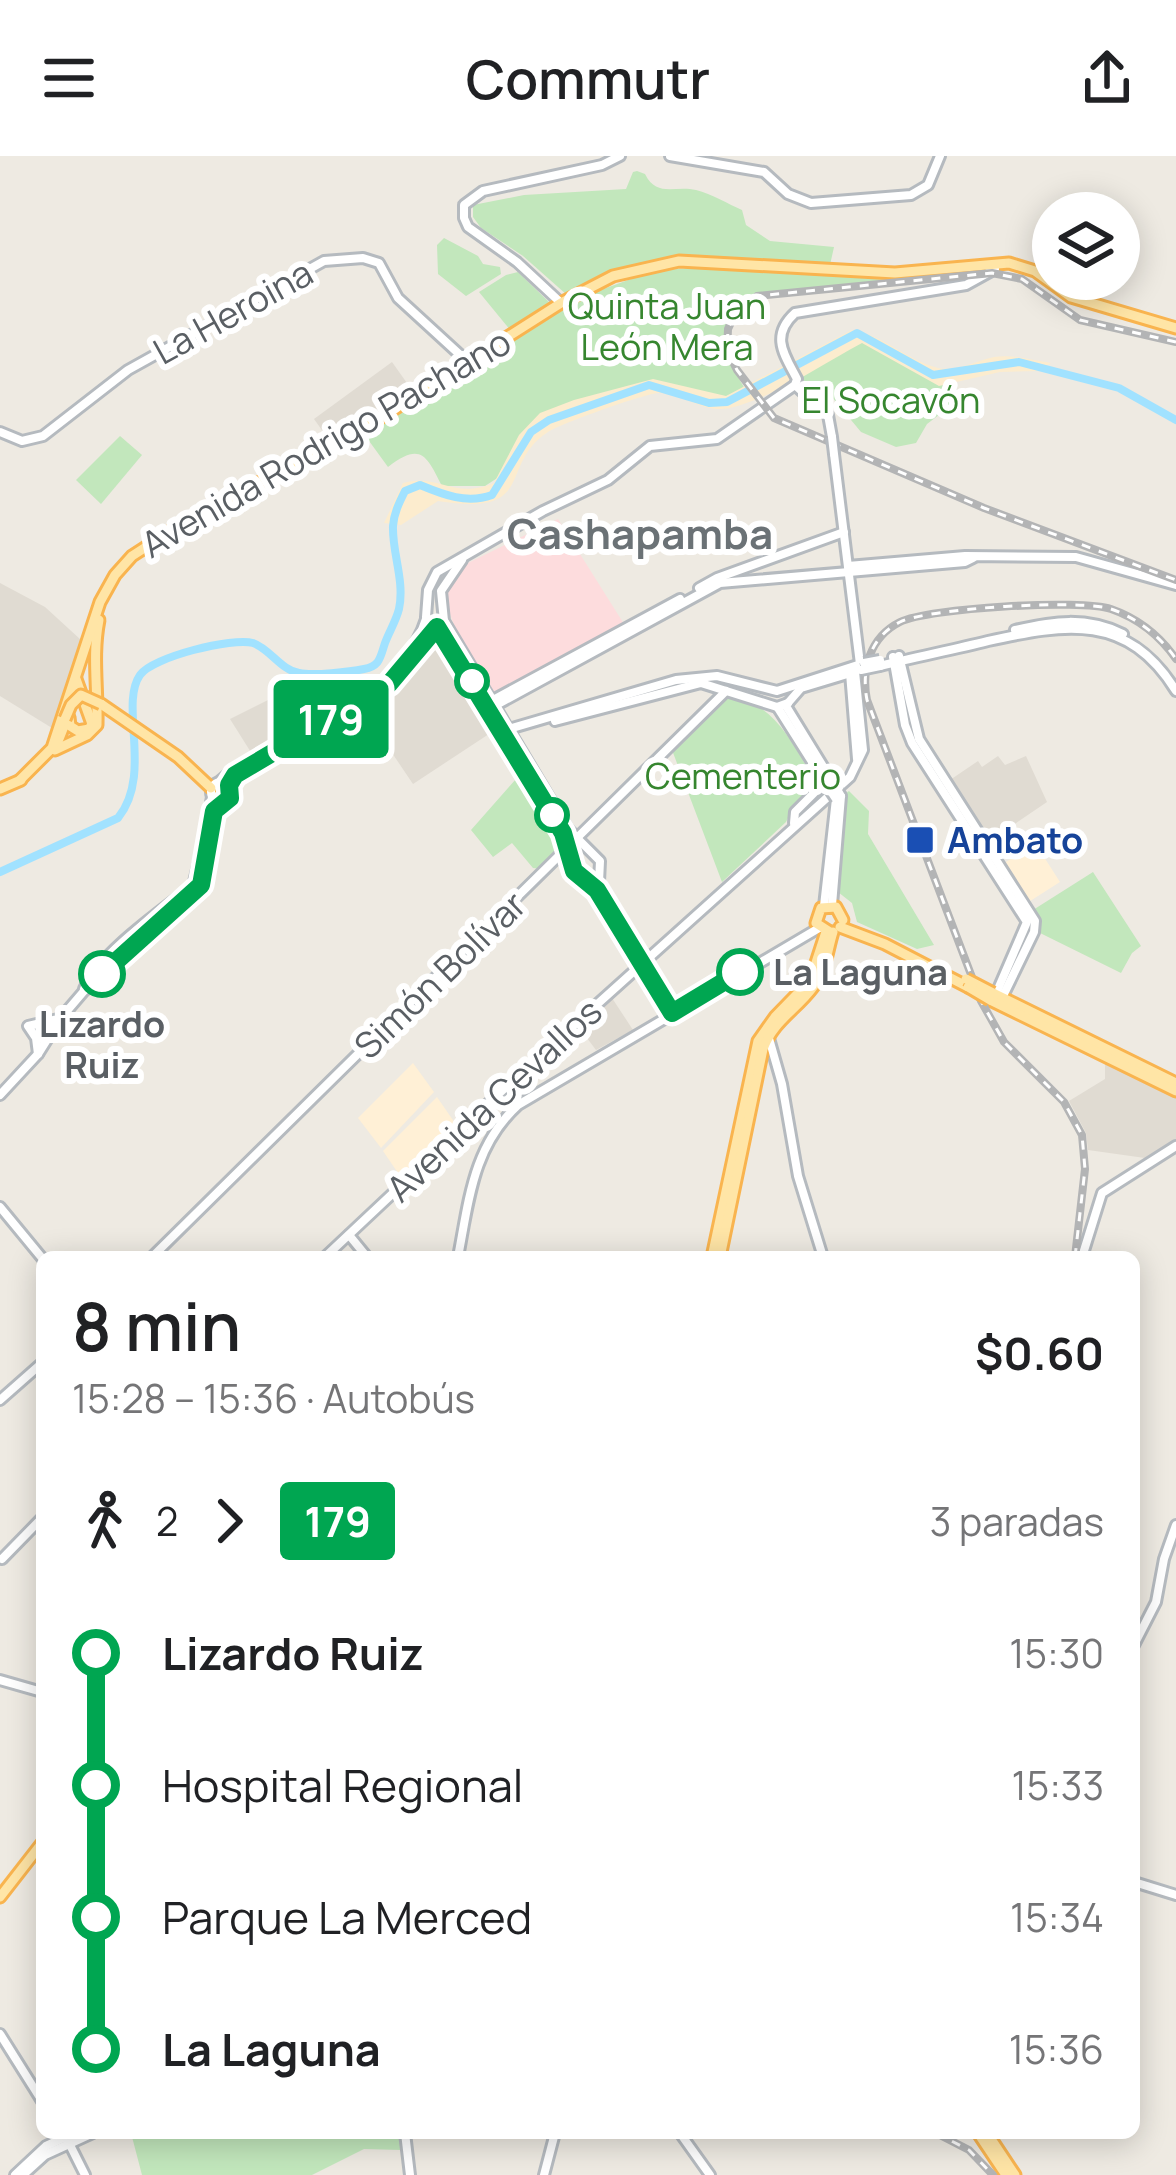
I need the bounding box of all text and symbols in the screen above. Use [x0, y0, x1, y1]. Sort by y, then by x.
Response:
text: Commutr [466, 41, 710, 115]
icon: menu [36, 45, 102, 111]
icon: share [1074, 45, 1140, 111]
map controls [1032, 192, 1140, 300]
button: layers [1032, 192, 1140, 300]
street label: La Heroina [144, 248, 321, 375]
park label: Quinta Juan León Mera [568, 281, 766, 371]
street label: Avenida Rodrigo Pachano [132, 317, 519, 569]
park label: El Socavón [802, 375, 980, 424]
district label: Cashapamba [507, 504, 773, 562]
unlabelled marker [456, 665, 488, 697]
line badge: 179 [262, 680, 400, 758]
text: 179 [298, 690, 364, 748]
park label: Cementerio [645, 751, 841, 800]
unlabelled marker [536, 799, 568, 831]
place label: Ambato [947, 815, 1083, 864]
marker: Ambato [904, 824, 936, 856]
street label: Simón Bolívar [343, 880, 536, 1069]
place label: La Laguna [773, 947, 948, 996]
marker: La Laguna [718, 950, 762, 994]
marker: Lizardo Ruiz [80, 952, 124, 996]
street label: Avenida Cevallos [375, 987, 612, 1212]
place label: Lizardo Ruiz [39, 999, 165, 1089]
text: 8 min [72, 1281, 241, 1371]
text: $0.60 [975, 1322, 1104, 1384]
text: 15:28 – 15:36 · Autobús [72, 1371, 475, 1425]
icon: walk [72, 1488, 138, 1554]
icon: forward [196, 1488, 262, 1554]
text: 179 [304, 1492, 371, 1550]
text: 2 [156, 1494, 178, 1548]
text: 3 paradas [930, 1494, 1104, 1548]
text: Lizardo Ruiz [162, 1622, 424, 1684]
text: 15:30 [1009, 1626, 1104, 1680]
text: Hospital Regional [162, 1754, 523, 1816]
text: 15:33 [1011, 1758, 1104, 1812]
text: Parque La Merced [162, 1886, 532, 1948]
text: 15:34 [1010, 1890, 1104, 1944]
text: La Laguna [162, 2018, 381, 2080]
text: 15:36 [1009, 2022, 1104, 2076]

